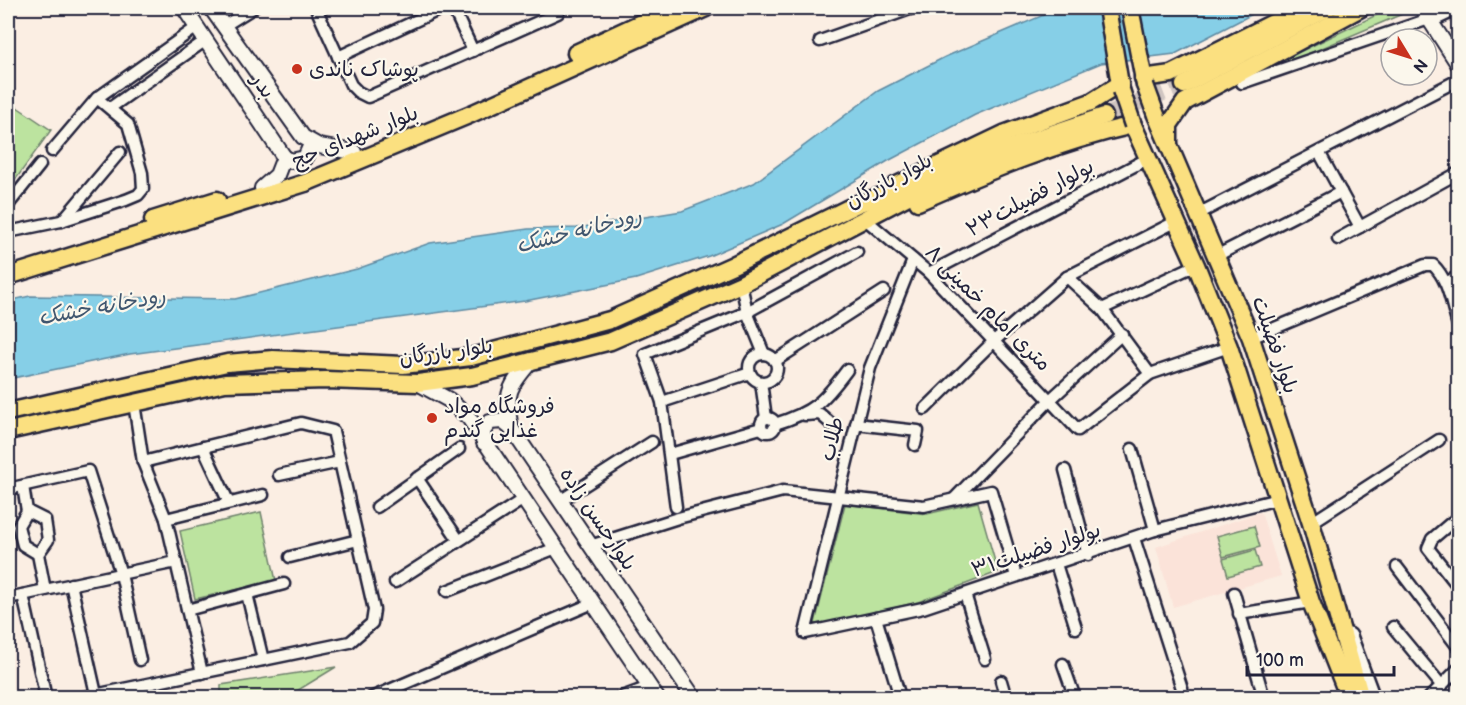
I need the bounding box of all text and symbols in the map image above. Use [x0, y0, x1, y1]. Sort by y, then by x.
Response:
north arrow [1379, 27, 1439, 87]
text: N [1408, 55, 1431, 76]
place label: پوشاک ناندی [309, 57, 419, 82]
marker: پوشاک ناندی [290, 62, 304, 76]
street label: بدر [245, 67, 280, 103]
street label: بلوار شهدای حج [288, 100, 422, 175]
street label: بلوار بازرگان [842, 148, 936, 214]
street label: بولوار فضیلت۲۳ [962, 154, 1099, 243]
water label: رودخانه خشک [513, 202, 645, 260]
street label: ۸ متری امام خمینی [918, 240, 1056, 378]
water label: رودخانه خشک [36, 283, 168, 331]
street label: بلوار فضیلت [1247, 293, 1303, 397]
street label: بلوار بازرگان [398, 333, 494, 371]
place label: فروشگاه مواد غذایی گندم [444, 394, 555, 446]
marker: فروشگاه مواد غذایی گندم [425, 411, 439, 425]
street label: طلاب [814, 414, 850, 464]
street label: بلوارحسن زاده [554, 463, 642, 575]
street label: بولوار فضیلت۳۱ [968, 517, 1104, 584]
scale bar [1247, 639, 1394, 677]
text: 100 m [1256, 650, 1304, 671]

